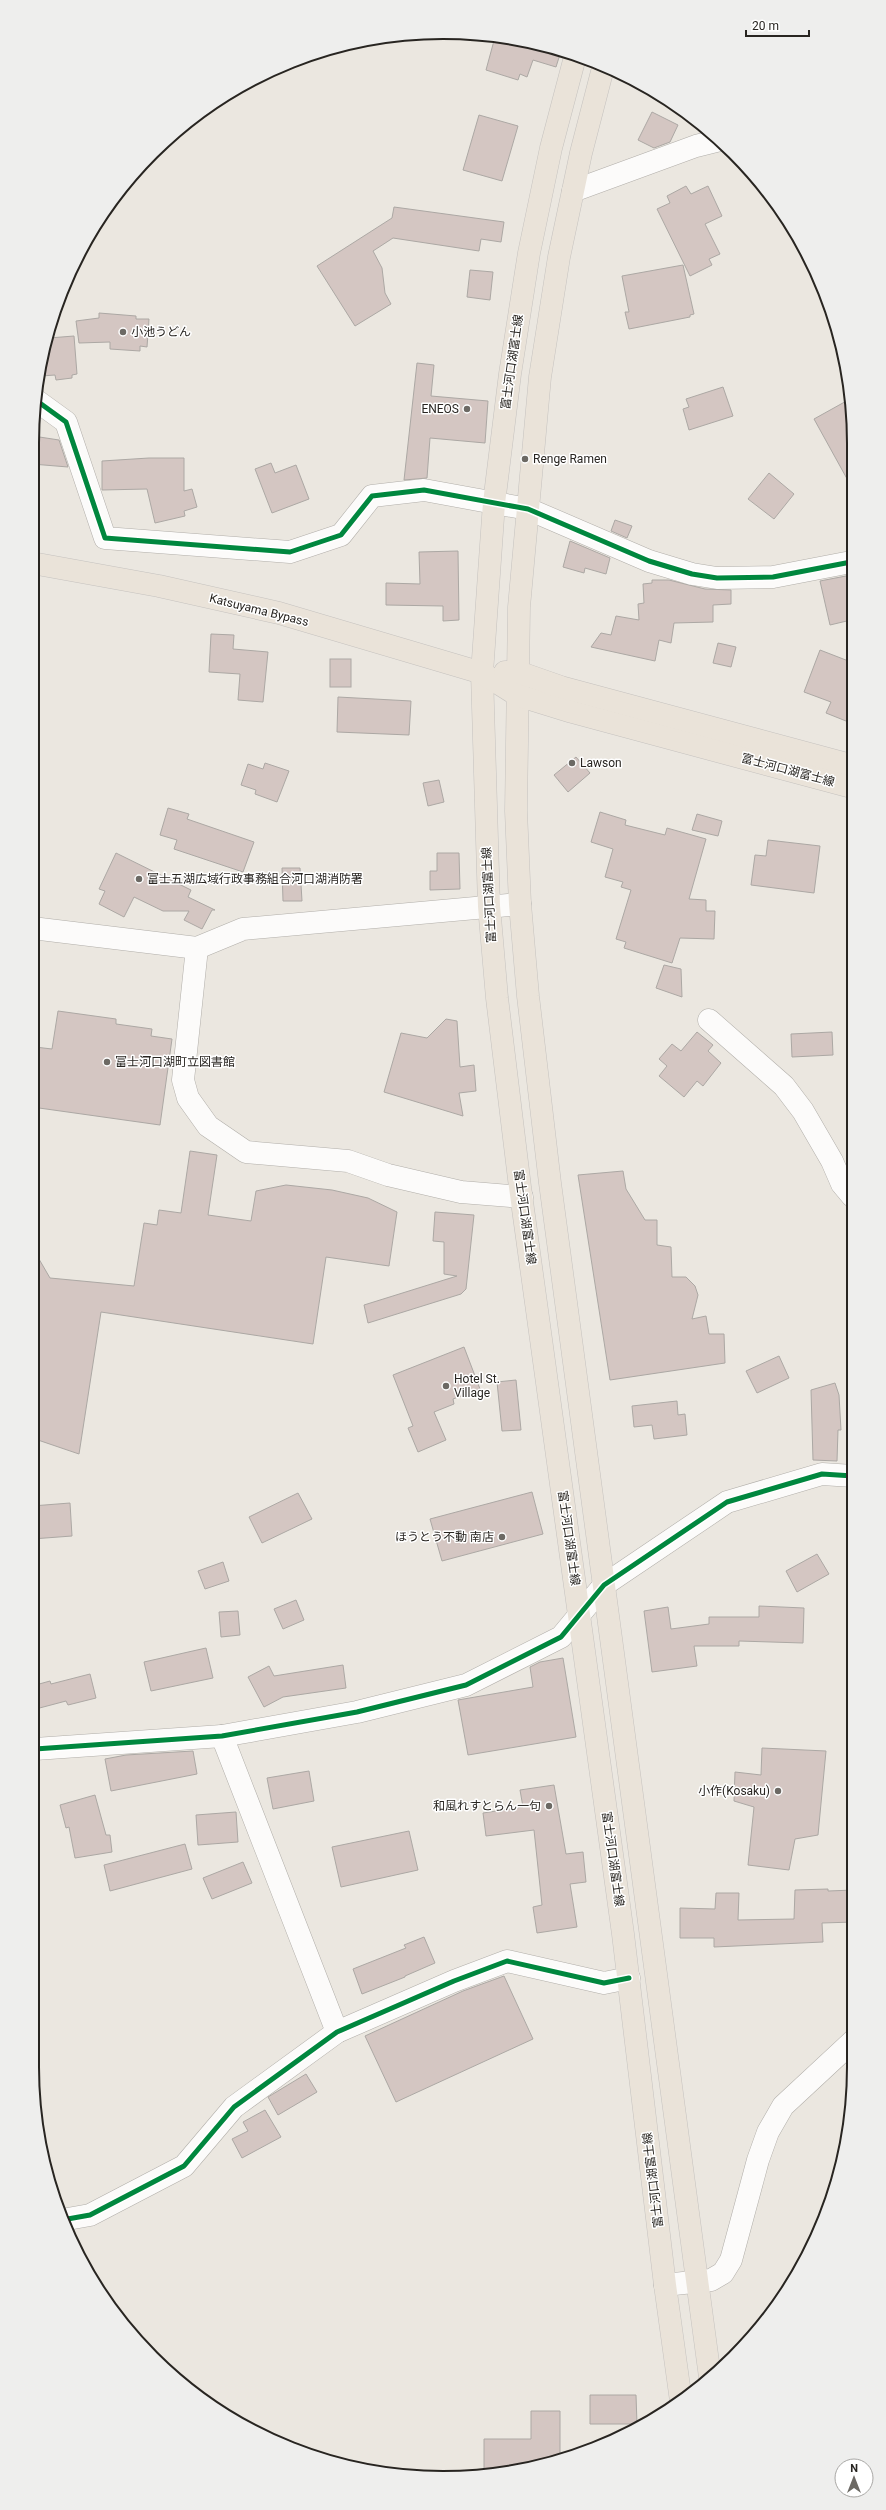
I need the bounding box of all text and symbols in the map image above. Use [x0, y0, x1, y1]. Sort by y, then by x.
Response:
scale bar [746, 12, 809, 38]
text: 20 m [752, 19, 779, 33]
street label: 富士河口湖富士線 [498, 313, 526, 411]
place label: 小池うどん [131, 325, 191, 339]
marker: 小池うどん [118, 327, 128, 337]
place label: ENEOS [421, 402, 459, 416]
marker: ENEOS [462, 404, 472, 414]
place label: Renge Ramen [533, 452, 607, 466]
marker: Renge Ramen [520, 454, 530, 464]
street label: Katsuyama Bypass [208, 591, 310, 629]
street label: 富士河口湖富士線 [740, 751, 836, 789]
place label: Lawson [580, 756, 622, 770]
marker: Lawson [567, 758, 577, 768]
street label: 富士河口湖富士線 [479, 847, 499, 943]
place label: 富士五湖広域行政事務組合河口湖消防署 [147, 872, 363, 886]
marker: 富士五湖広域行政事務組合河口湖消防署 [134, 874, 144, 884]
place label: 富士河口湖町立図書館 [115, 1055, 235, 1069]
marker: 富士河口湖町立図書館 [102, 1057, 112, 1067]
street label: 富士河口湖富士線 [511, 1168, 539, 1266]
place label: Hotel St. Village [454, 1372, 500, 1400]
marker: Hotel St. Village [441, 1381, 451, 1391]
street label: 富士河口湖富士線 [555, 1489, 583, 1587]
place label: ほうとう不動 南店 [395, 1530, 494, 1544]
marker: ほうとう不動 南店 [497, 1532, 507, 1542]
place label: 小作(Kosaku) [698, 1784, 770, 1798]
marker: 小作(Kosaku) [773, 1786, 783, 1796]
place label: 和風れすとらん一句 [433, 1799, 541, 1813]
marker: 和風れすとらん一句 [544, 1801, 554, 1811]
street label: 富士河口湖富士線 [599, 1810, 627, 1908]
street label: 富士河口湖富士線 [640, 2131, 666, 2229]
north arrow [834, 2458, 874, 2498]
text: N [850, 2462, 858, 2475]

